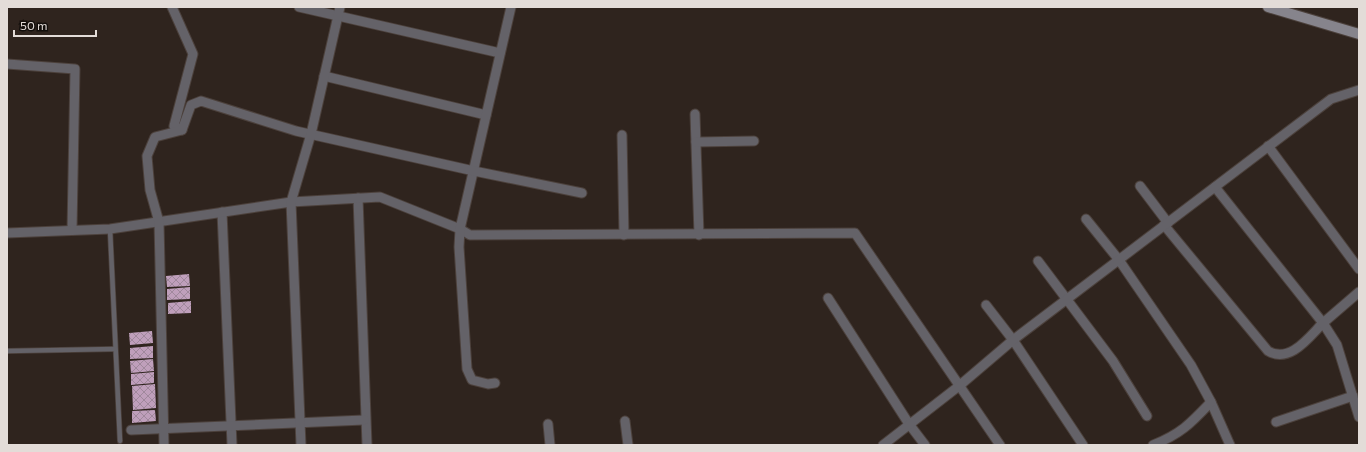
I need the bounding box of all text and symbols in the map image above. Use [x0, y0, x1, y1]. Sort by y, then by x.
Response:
scale bar [14, 12, 96, 38]
text: 50 m [20, 18, 48, 32]

